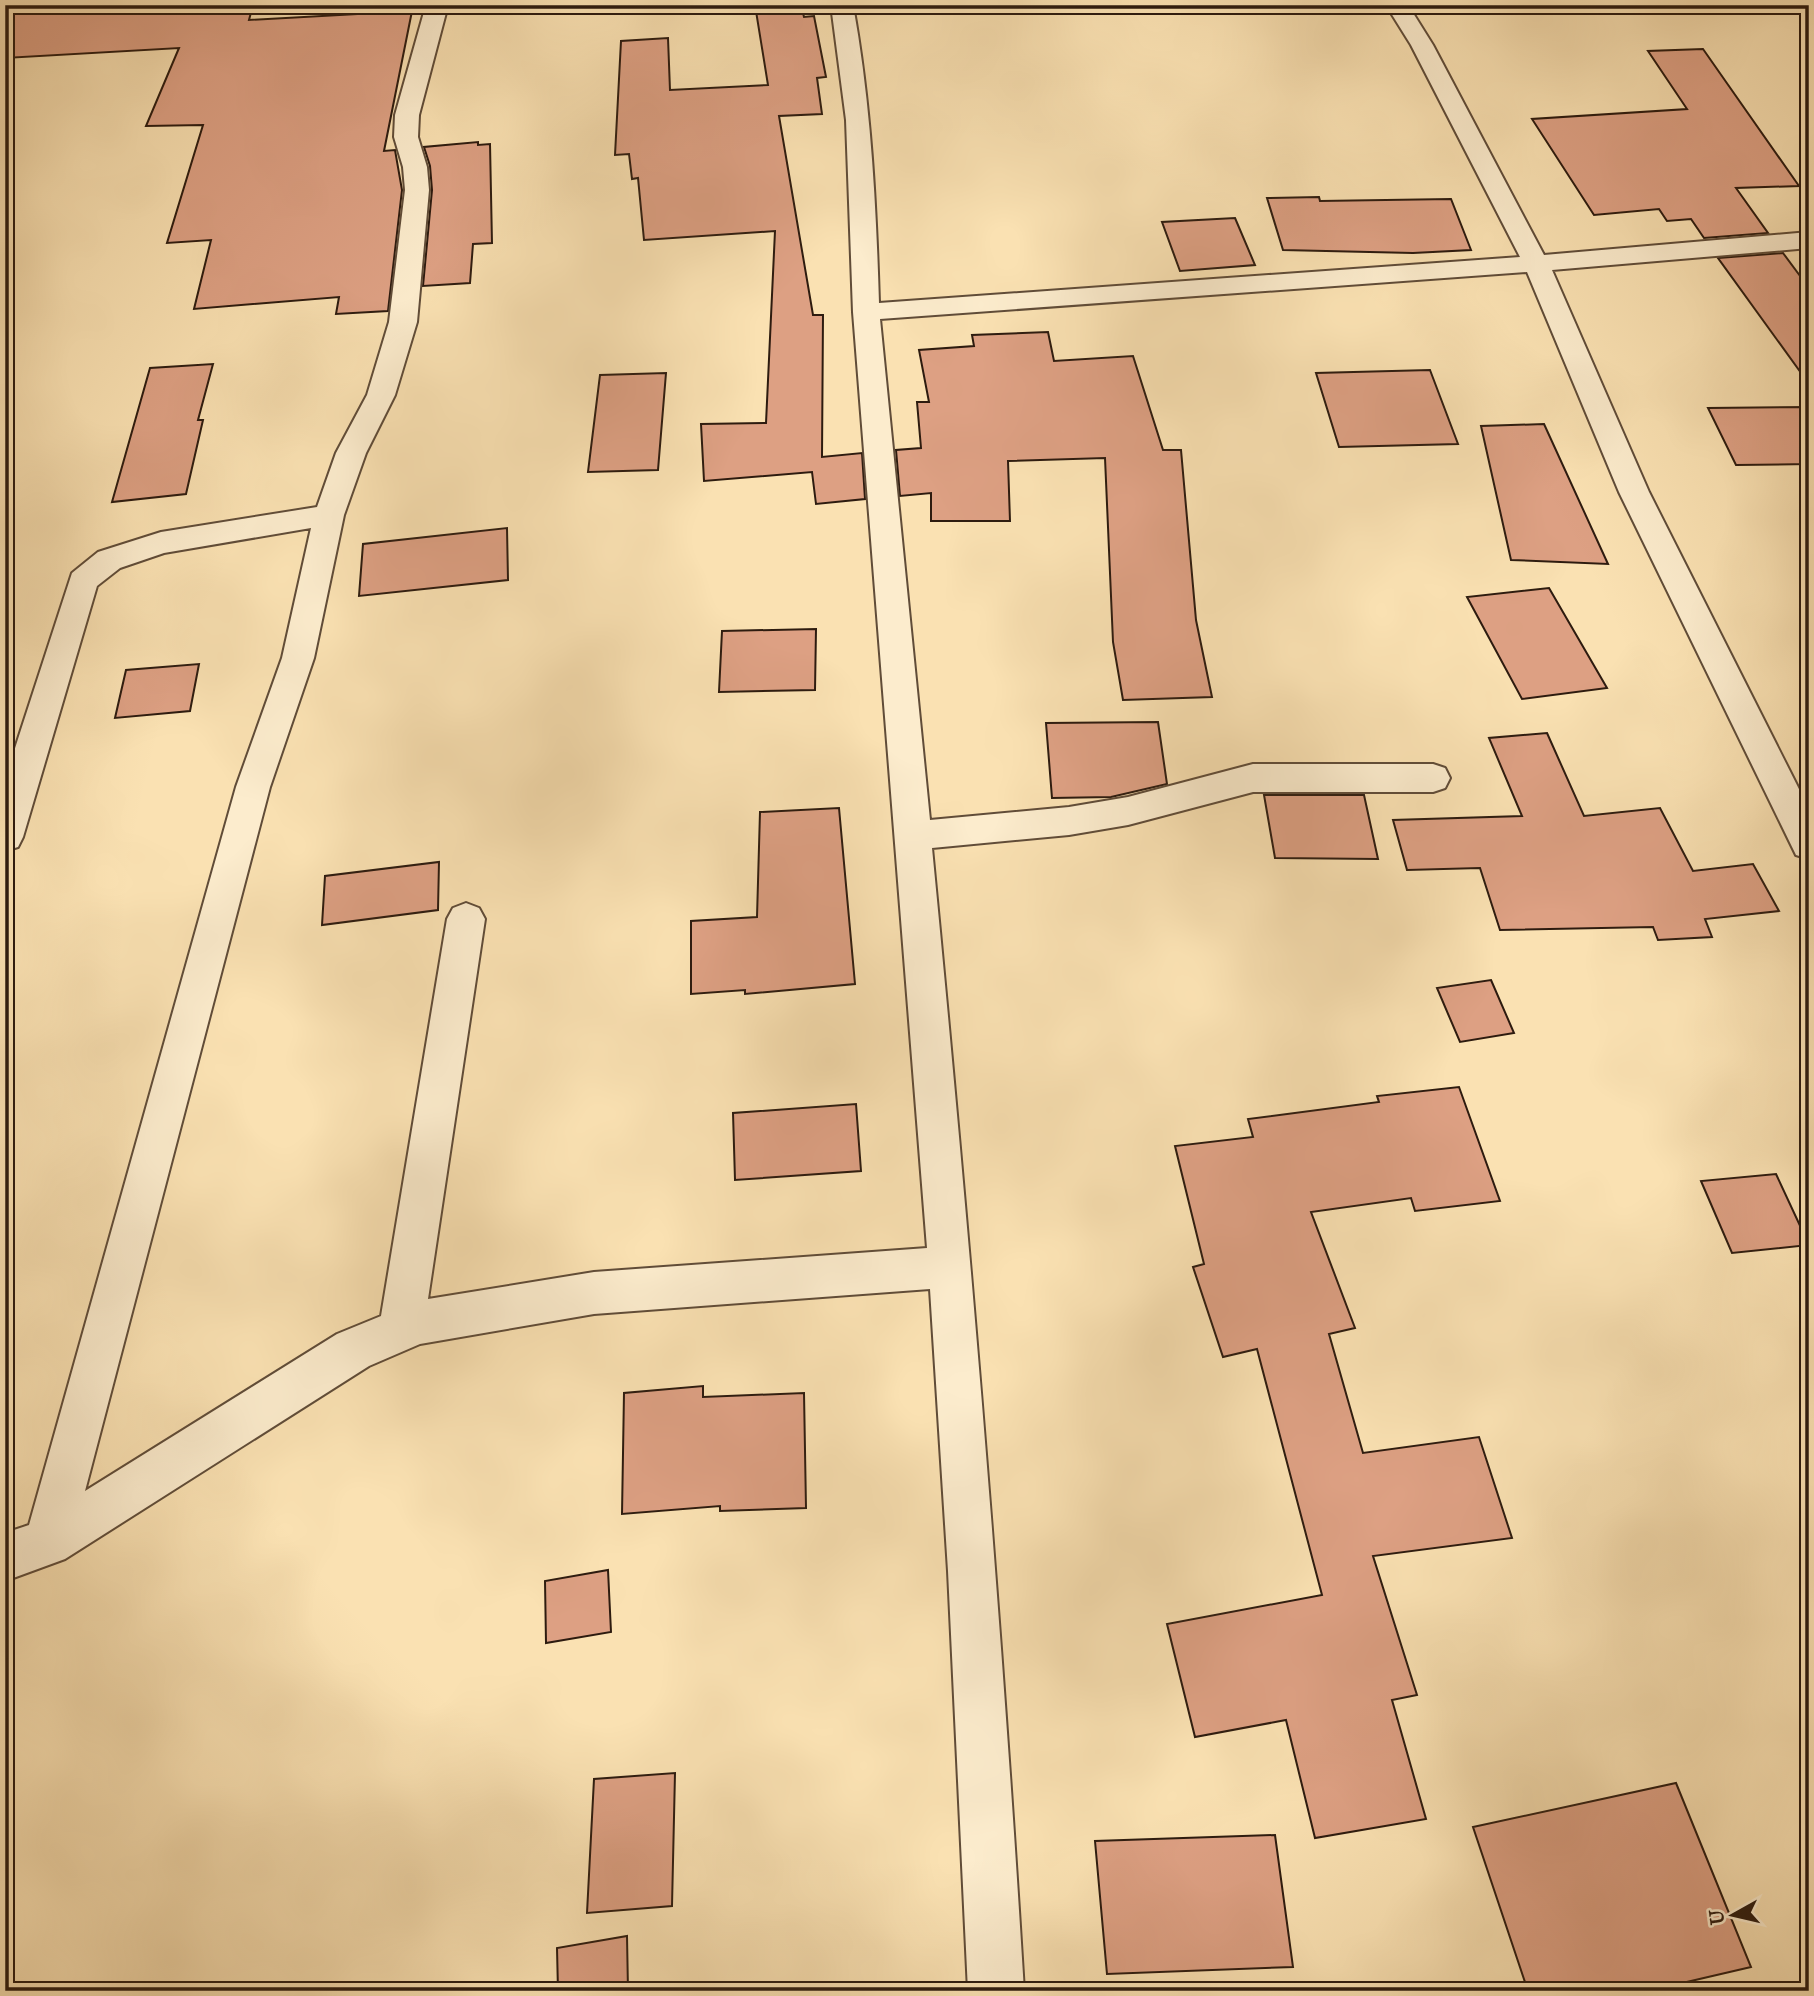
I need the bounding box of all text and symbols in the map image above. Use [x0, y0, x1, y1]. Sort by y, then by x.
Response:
north arrow [1699, 1881, 1769, 1951]
text: U [1704, 1907, 1729, 1926]

